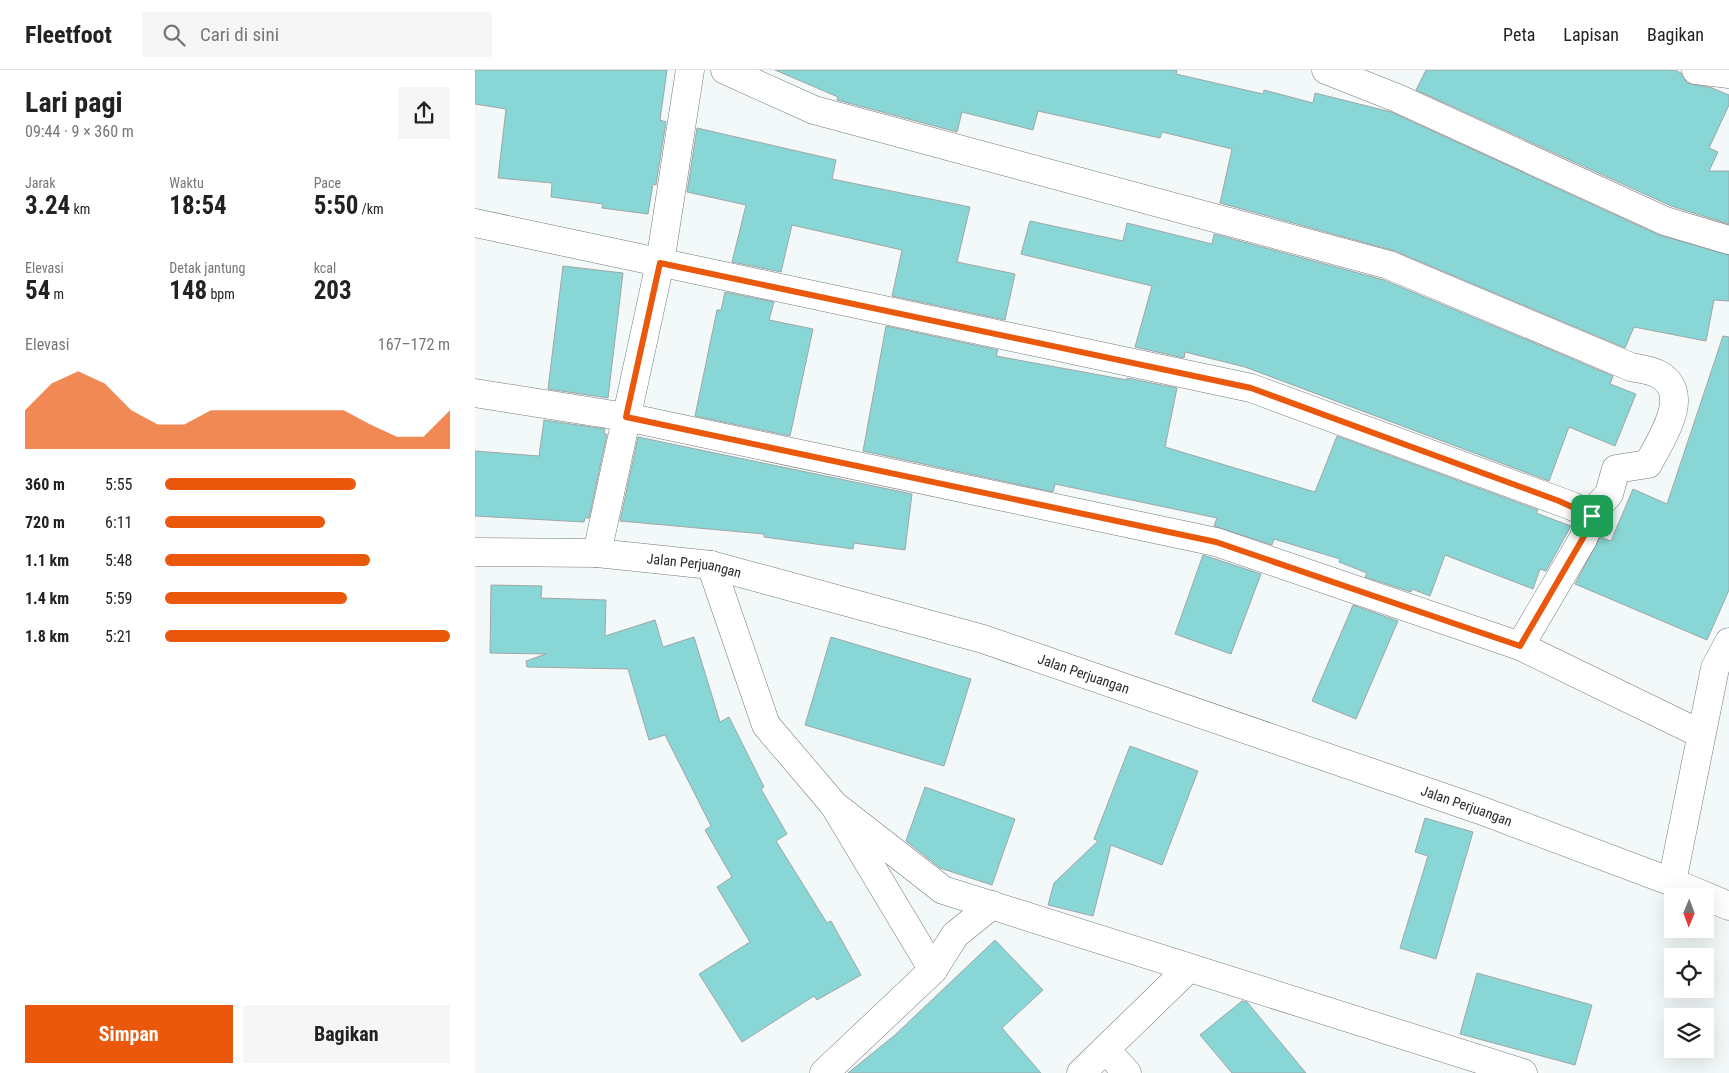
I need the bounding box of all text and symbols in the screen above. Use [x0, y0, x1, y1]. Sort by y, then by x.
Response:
search box [142, 12, 492, 57]
text: Fleetfoot [25, 21, 112, 49]
icon: search [160, 21, 188, 49]
text: Cari di sini [200, 23, 279, 46]
text: Peta [1503, 24, 1535, 45]
text: Lapisan [1563, 24, 1619, 45]
text: Bagikan [1647, 24, 1704, 45]
text: Lari pagi [25, 86, 123, 119]
button: share [398, 87, 450, 139]
text: 09:44 · 9 × 360 m [25, 122, 134, 141]
text: Jarak [25, 175, 55, 191]
text: Waktu [169, 175, 204, 191]
text: Pace [314, 175, 341, 191]
text: 3.24 [25, 191, 70, 220]
text: 18:54 [169, 191, 227, 220]
text: 5:50 [314, 191, 358, 220]
text: km [70, 201, 90, 217]
text: /km [358, 201, 384, 217]
text: Elevasi [25, 260, 64, 276]
text: Detak jantung [169, 260, 245, 276]
text: kcal [314, 260, 336, 276]
text: 54 [25, 276, 50, 305]
text: 148 [169, 276, 207, 305]
text: 203 [314, 276, 352, 305]
text: m [50, 286, 64, 302]
text: bpm [207, 286, 235, 302]
text: Elevasi [25, 335, 69, 354]
text: 167–172 m [378, 335, 450, 354]
text: 360 m [25, 475, 65, 494]
text: 5:55 [105, 475, 132, 494]
pin [1571, 495, 1613, 537]
icon: arrive [1578, 502, 1606, 530]
text: 720 m [25, 513, 65, 532]
text: 6:11 [105, 513, 132, 532]
street label: Jalan Perjuangan [646, 550, 743, 581]
text: 1.1 km [25, 551, 69, 570]
text: 5:48 [105, 551, 132, 570]
text: 1.4 km [25, 589, 69, 608]
text: 5:59 [105, 589, 132, 608]
text: 1.8 km [25, 627, 69, 646]
text: 5:21 [105, 627, 132, 646]
street label: Jalan Perjuangan [1036, 650, 1132, 697]
street label: Jalan Perjuangan [1419, 782, 1514, 829]
north arrow [1664, 888, 1714, 938]
map controls [1664, 888, 1714, 1058]
button: locate [1664, 948, 1714, 998]
button: Simpan [25, 1005, 233, 1063]
button: Bagikan [243, 1005, 450, 1063]
button: layers [1664, 1008, 1714, 1058]

